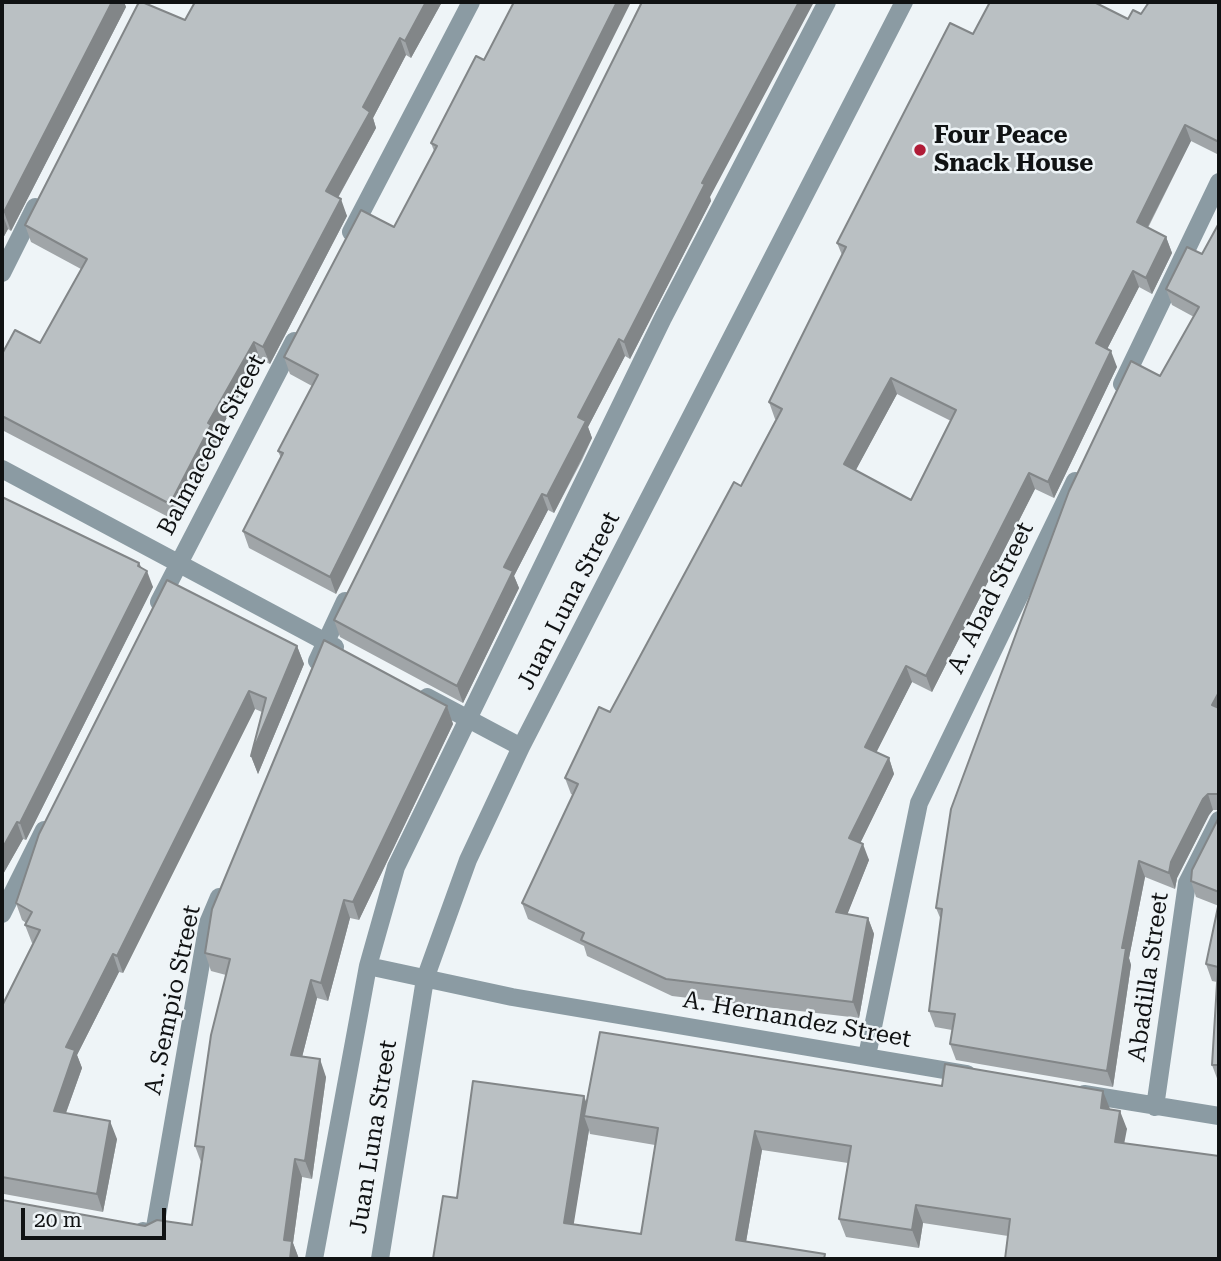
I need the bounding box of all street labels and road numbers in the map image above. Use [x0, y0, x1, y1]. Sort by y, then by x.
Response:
street label: Balmaceda Street [152, 349, 272, 541]
street label: Juan Luna Street [512, 507, 626, 695]
street label: A. Abad Street [942, 517, 1040, 679]
street label: Abadilla Street [1123, 890, 1175, 1064]
street label: A. Sempio Street [139, 903, 207, 1097]
street label: A. Hernandez Street [681, 986, 913, 1054]
street label: Juan Luna Street [344, 1038, 404, 1236]

